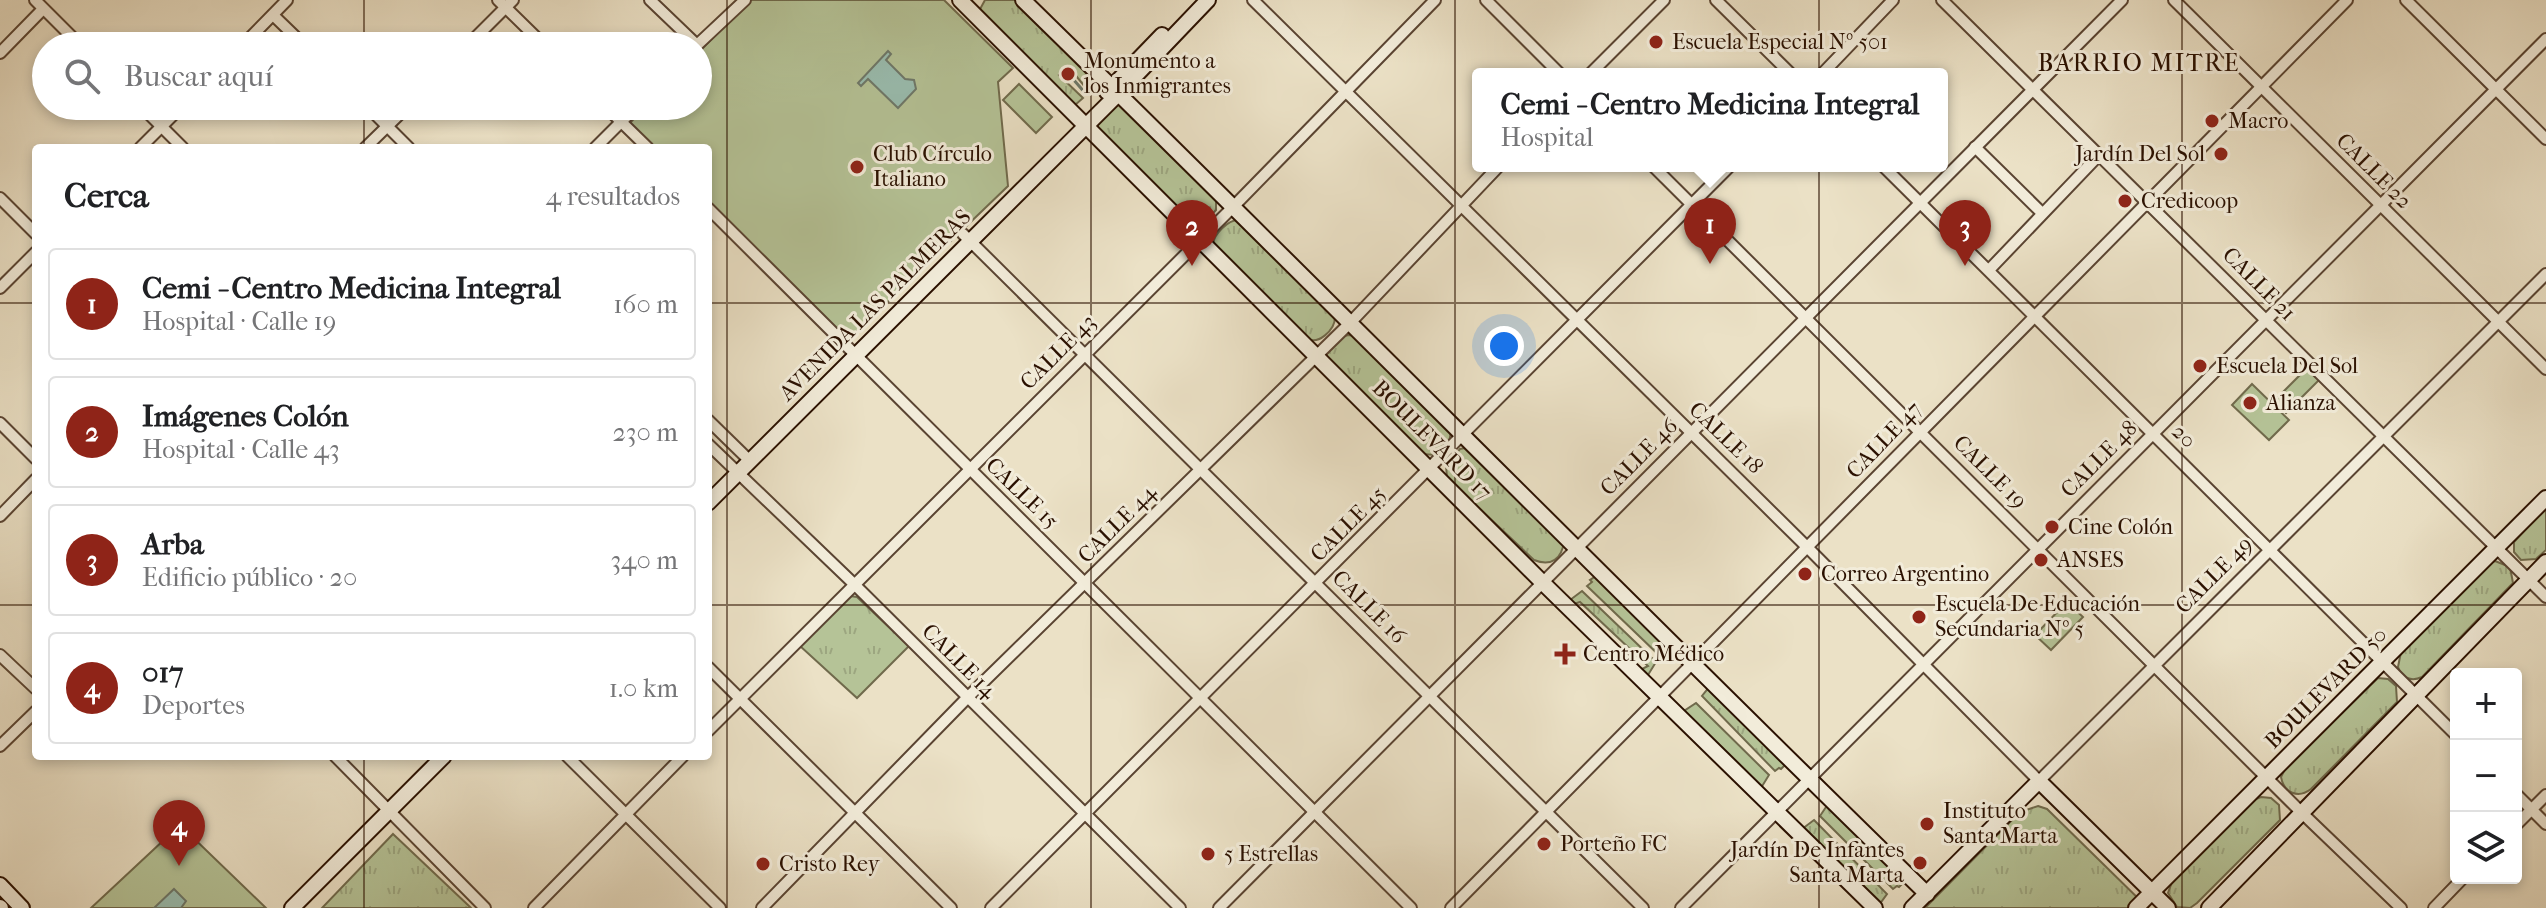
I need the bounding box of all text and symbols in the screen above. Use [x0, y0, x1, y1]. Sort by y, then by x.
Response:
place label: Escuela Especial Nº 501 [1672, 29, 1888, 55]
search box [32, 32, 712, 120]
marker: Escuela Especial Nº 501 [1647, 33, 1665, 51]
place label: Monumento a los Inmigrantes [1083, 48, 1231, 99]
district label: BARRIO MITRE [2038, 49, 2240, 77]
icon: search [60, 54, 104, 98]
text: Buscar aquí [124, 59, 273, 94]
marker: Monumento a los Inmigrantes [1059, 65, 1077, 83]
popup [1472, 68, 1948, 172]
text: Cemi - Centro Medicina Integral [1501, 87, 1920, 122]
place label: Macro [2228, 108, 2288, 134]
marker: Macro [2203, 112, 2221, 130]
text: Hospital [1501, 122, 1594, 153]
street label: CALLE 22 [2331, 128, 2417, 214]
place label: Club Círculo Italiano [873, 141, 992, 192]
place label: Jardín Del Sol [2073, 141, 2205, 167]
marker: Jardín Del Sol [2212, 145, 2230, 163]
marker: Club Círculo Italiano [848, 158, 866, 176]
text: Cerca [64, 176, 149, 216]
text: 4 resultados [546, 181, 680, 212]
place label: Credicoop [2141, 188, 2238, 214]
marker: Credicoop [2116, 192, 2134, 210]
pin: 1 [1684, 198, 1736, 264]
pin: 2 [1166, 200, 1218, 266]
pin: 3 [1939, 200, 1991, 266]
street label: AVENIDA LAS PALMERAS [773, 204, 976, 407]
street label: CALLE 21 [2217, 242, 2301, 326]
text: Cemi - Centro Medicina Integral [142, 271, 561, 306]
text: 1 [87, 289, 97, 320]
text: 160 m [613, 289, 678, 320]
text: Hospital · Calle 19 [142, 306, 337, 337]
street label: CALLE 43 [1015, 309, 1101, 395]
your location [1484, 326, 1524, 366]
place label: Escuela Del Sol [2216, 353, 2358, 379]
marker: Escuela Del Sol [2191, 357, 2209, 375]
street label: BOULEVARD 17 [1367, 375, 1497, 505]
place label: Alianza [2265, 390, 2337, 416]
marker: Alianza [2241, 394, 2259, 412]
street label: CALLE 18 [1684, 396, 1768, 480]
street label: CALLE 47 [1841, 396, 1927, 484]
text: Imágenes Colón [142, 399, 349, 434]
street label: CALLE 46 [1595, 413, 1683, 501]
street label: CALLE 48 [2055, 415, 2143, 503]
text: 2 [85, 417, 99, 448]
text: 230 m [612, 417, 678, 448]
street label: 20 [2167, 419, 2201, 453]
street label: CALLE 19 [1948, 430, 2032, 514]
text: Hospital · Calle 43 [142, 434, 340, 465]
street label: CALLE 15 [980, 452, 1064, 534]
street label: CALLE 44 [1073, 479, 1162, 568]
street label: CALLE 45 [1305, 481, 1391, 567]
place label: Cine Colón [2068, 514, 2173, 540]
marker: Cine Colón [2043, 518, 2061, 536]
text: Arba [142, 527, 204, 562]
street label: CALLE 49 [2170, 531, 2258, 619]
text: 3 [87, 545, 97, 576]
text: 340 m [610, 545, 678, 576]
place label: ANSES [2056, 547, 2124, 573]
marker: ANSES [2032, 551, 2050, 569]
place label: Correo Argentino [1821, 561, 1989, 587]
text: Edificio público · 20 [142, 562, 357, 593]
street label: CALLE 16 [1327, 565, 1411, 649]
marker: Correo Argentino [1796, 565, 1814, 583]
place label: Escuela De Educación Secundaria Nº 5 [1935, 591, 2140, 642]
marker: Escuela De Educación Secundaria Nº 5 [1910, 608, 1928, 626]
street label: CALLE 14 [916, 618, 1002, 704]
street label: BOULEVARD 50 [2260, 622, 2392, 754]
place label: Centro Médico [1583, 641, 1724, 667]
marker: Centro Médico [1554, 643, 1576, 665]
text: 017 [142, 655, 184, 690]
map controls [2450, 668, 2522, 884]
button: + [2450, 668, 2522, 740]
text: 4 [84, 673, 100, 704]
text: 1.0 km [609, 673, 678, 704]
text: Deportes [142, 690, 245, 721]
button: − [2450, 740, 2522, 812]
place label: Instituto Santa Marta [1943, 798, 2059, 849]
pin: 4 [153, 800, 205, 866]
button: layers [2450, 812, 2522, 884]
marker: Instituto Santa Marta [1918, 815, 1936, 833]
place label: Porteño FC [1560, 831, 1667, 857]
marker: Porteño FC [1535, 835, 1553, 853]
place label: Jardín De Infantes Santa Marta [1728, 837, 1905, 888]
place label: 5 Estrellas [1224, 841, 1318, 867]
marker: 5 Estrellas [1199, 845, 1217, 863]
place label: Cristo Rey [779, 851, 881, 877]
marker: Jardín De Infantes Santa Marta [1911, 854, 1929, 872]
marker: Cristo Rey [754, 855, 772, 873]

